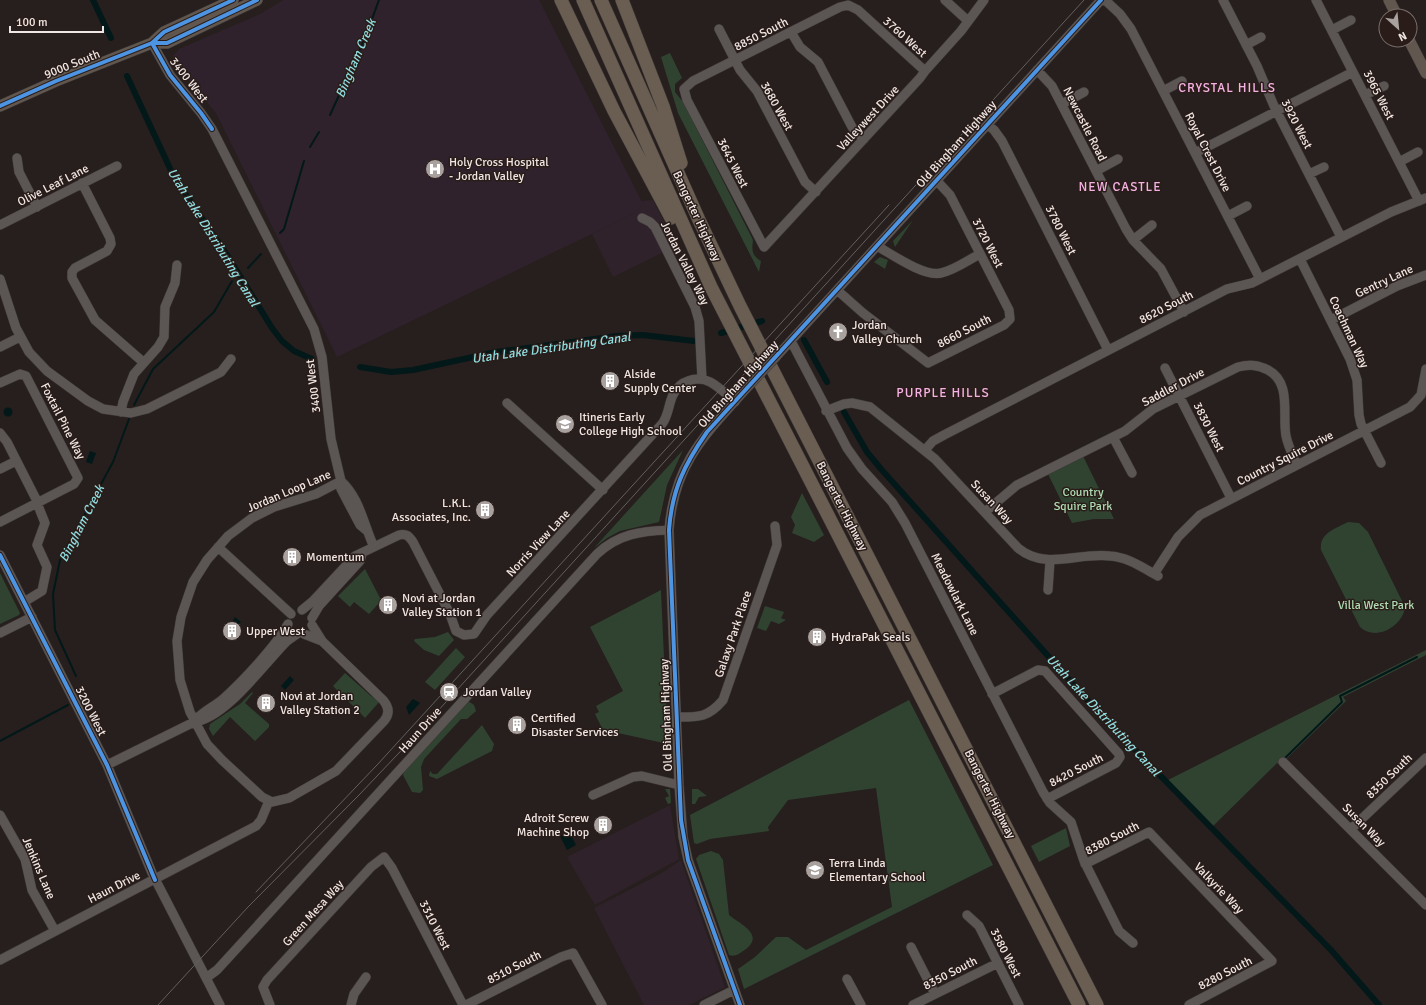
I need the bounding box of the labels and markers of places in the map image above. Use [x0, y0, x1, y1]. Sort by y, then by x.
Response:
place label: Holy Cross Hospital - Jordan Valley [449, 155, 549, 184]
hospital icon: Holy Cross Hospital - Jordan Valley [424, 158, 446, 180]
place label: Jordan Valley Church [852, 318, 922, 347]
church icon: Jordan Valley Church [827, 321, 849, 343]
place label: Alside Supply Center [624, 367, 696, 396]
building icon: Alside Supply Center [599, 370, 621, 392]
place label: Itineris Early College High School [579, 410, 682, 439]
school or university icon: Itineris Early College High School [554, 413, 576, 435]
place label: L.K.L. Associates, Inc. [392, 496, 471, 525]
building icon: L.K.L. Associates, Inc. [474, 499, 496, 521]
building icon: Momentum [281, 546, 303, 568]
place label: Momentum [306, 550, 364, 565]
place label: Novi at Jordan Valley Station 1 [402, 591, 482, 620]
building icon: Novi at Jordan Valley Station 1 [377, 594, 399, 616]
building icon: Upper West [221, 620, 243, 642]
place label: Upper West [246, 624, 305, 639]
building icon: HydraPak Seals [806, 626, 828, 648]
place label: HydraPak Seals [831, 630, 910, 645]
station icon: Jordan Valley [438, 681, 460, 703]
place label: Jordan Valley [463, 685, 532, 700]
place label: Novi at Jordan Valley Station 2 [280, 689, 360, 718]
building icon: Novi at Jordan Valley Station 2 [255, 692, 277, 714]
place label: Certified Disaster Services [531, 711, 619, 740]
building icon: Certified Disaster Services [506, 714, 528, 736]
place label: Adroit Screw Machine Shop [517, 811, 589, 840]
building icon: Adroit Screw Machine Shop [592, 814, 614, 836]
place label: Terra Linda Elementary School [829, 856, 926, 885]
school or university icon: Terra Linda Elementary School [804, 859, 826, 881]

